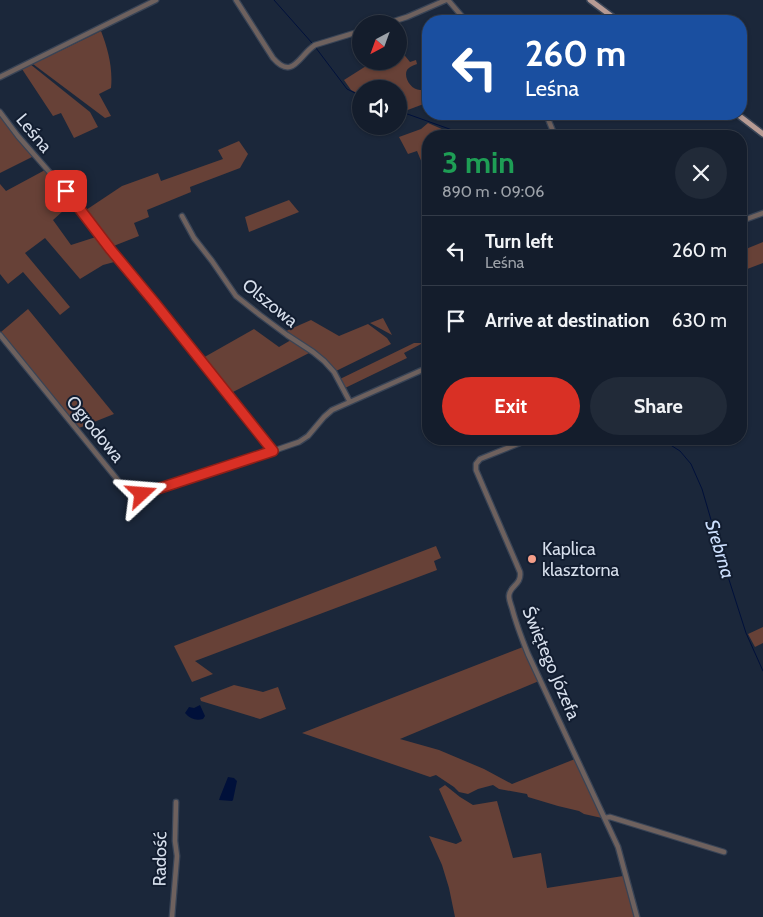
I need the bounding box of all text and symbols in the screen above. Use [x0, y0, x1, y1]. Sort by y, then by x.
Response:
north arrow [352, 15, 408, 70]
map controls [352, 15, 407, 135]
text: 260 m [525, 32, 626, 75]
icon: left [442, 35, 507, 100]
text: Leśna [525, 75, 579, 102]
button: sound [352, 80, 407, 135]
street label: Leśna [11, 109, 57, 157]
text: 3 min [442, 144, 515, 181]
button: close [675, 147, 727, 199]
pin [45, 170, 87, 212]
icon: arrive [52, 177, 80, 205]
text: 890 m · 09:06 [442, 182, 544, 201]
text: Turn left [485, 230, 553, 253]
icon: left [442, 237, 470, 265]
text: 260 m [672, 239, 727, 262]
text: Leśna [485, 253, 524, 272]
street label: Olszowa [238, 274, 303, 332]
icon: arrive [442, 307, 470, 335]
text: Arrive at destination [485, 309, 649, 332]
text: 630 m [672, 309, 727, 332]
button: Exit [442, 377, 580, 435]
button: Share [590, 377, 727, 435]
street label: Ogrodowa [61, 391, 129, 467]
position arrow [115, 467, 167, 519]
water label: Srebrna [700, 517, 740, 581]
place label: Kaplica klasztorna [542, 538, 620, 581]
marker: Kaplica klasztorna [526, 553, 538, 565]
street label: Świętego Józefa [517, 603, 585, 723]
street label: Radość [149, 831, 171, 887]

